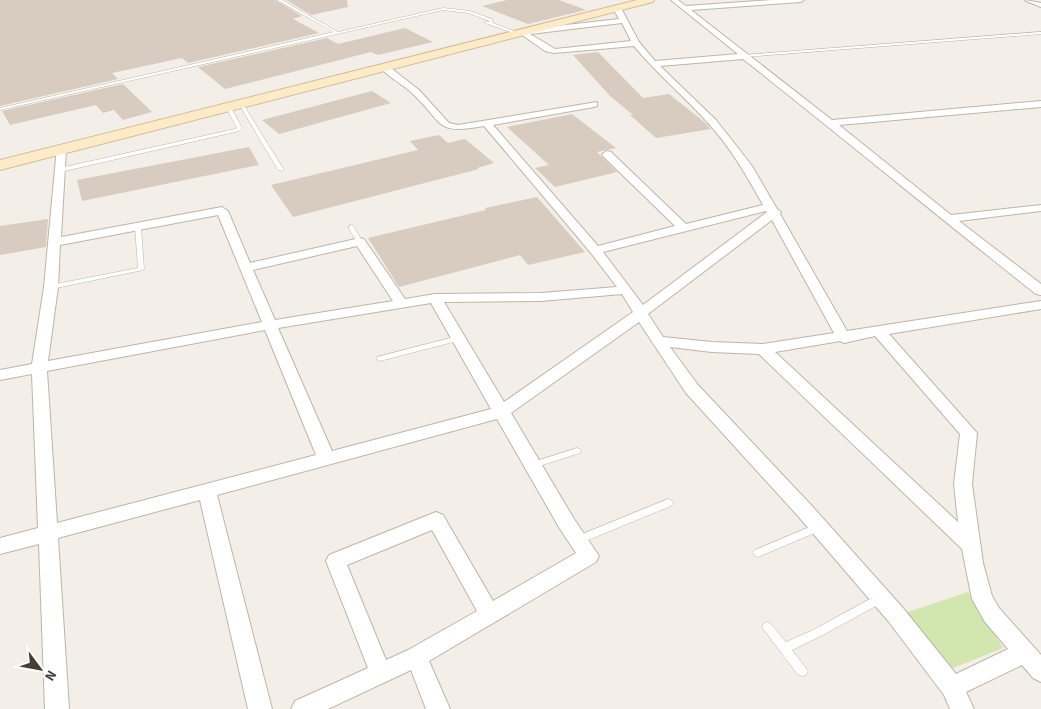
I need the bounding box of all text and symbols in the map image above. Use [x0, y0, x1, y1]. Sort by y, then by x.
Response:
north arrow [15, 644, 65, 694]
text: N [39, 666, 61, 685]

